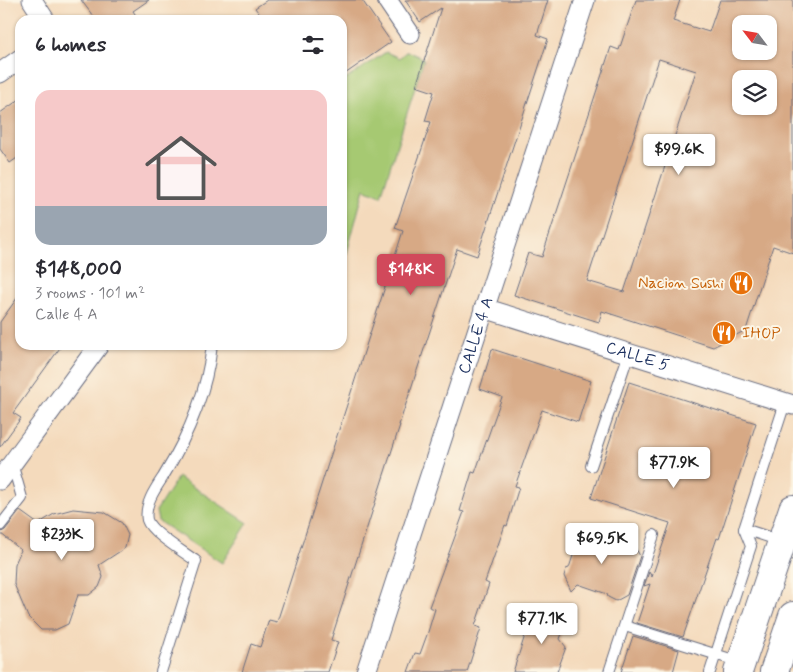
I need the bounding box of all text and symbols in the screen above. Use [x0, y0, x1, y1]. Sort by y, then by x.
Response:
north arrow [732, 15, 778, 60]
map controls [732, 15, 777, 115]
text: 6 homes [35, 31, 106, 59]
icon: filters [299, 31, 327, 59]
button: layers [732, 70, 777, 115]
icon: home [136, 123, 226, 213]
pin: $99.6K [638, 134, 720, 176]
text: $99.6K [654, 139, 704, 160]
pin: $148K [376, 254, 446, 296]
text: $148,000 [35, 255, 122, 283]
text: $148K [388, 259, 434, 280]
restaurant icon: Nacion Sushi [728, 270, 754, 296]
place label: Nacion Sushi [638, 273, 724, 294]
text: 3 rooms · 101 m² [35, 283, 145, 304]
street label: CALLE 4 A [453, 294, 498, 376]
text: Calle 4 A [35, 304, 98, 325]
restaurant icon: IHOP [711, 320, 737, 346]
place label: IHOP [742, 323, 781, 344]
street label: CALLE 5 [603, 336, 672, 376]
pin: $77.9K [633, 446, 715, 489]
text: $77.9K [649, 452, 699, 473]
pin: $233K [27, 518, 97, 561]
pin: $69.5K [561, 522, 643, 565]
text: $233K [41, 524, 83, 545]
text: $69.5K [576, 528, 628, 549]
pin: $77.1K [501, 602, 583, 645]
text: $77.1K [518, 608, 566, 629]

